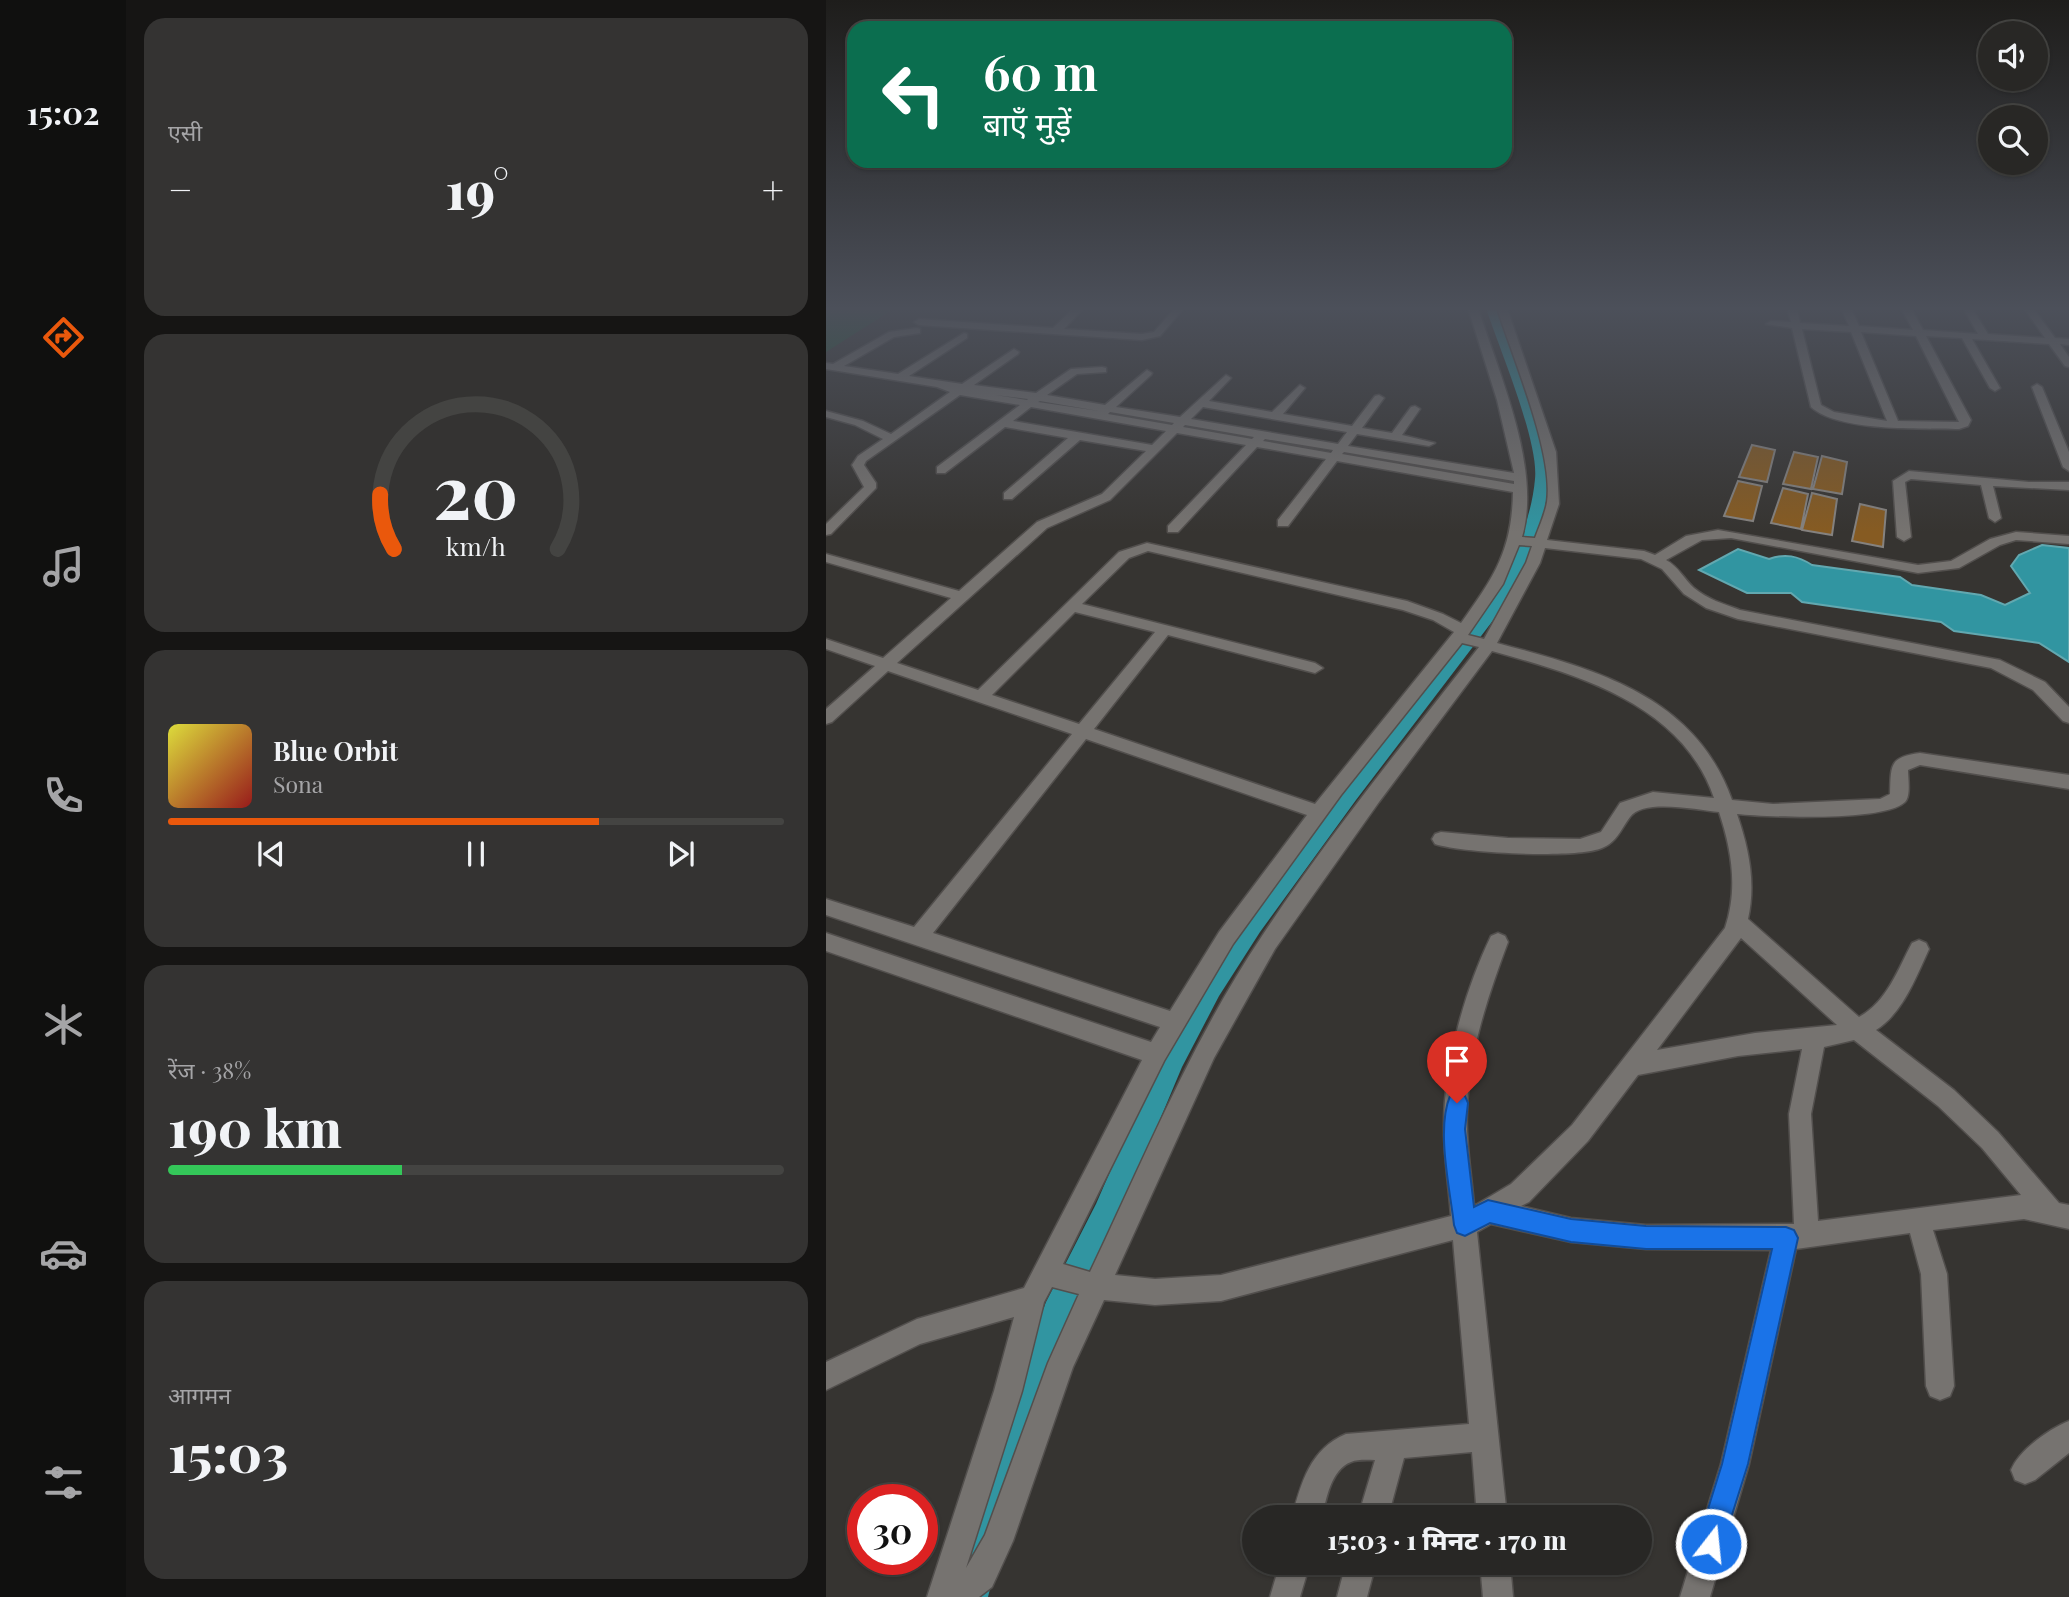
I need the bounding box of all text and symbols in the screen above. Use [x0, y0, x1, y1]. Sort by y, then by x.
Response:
map controls [1978, 21, 2048, 175]
button: sound [1978, 21, 2048, 91]
text: 60 m [983, 38, 1098, 103]
icon: left [868, 49, 959, 140]
text: 15:02 [26, 90, 100, 133]
text: बाएँ मुड़ें [983, 101, 1071, 144]
button: search [1978, 105, 2048, 175]
text: एसी [168, 116, 202, 147]
text: 19° [446, 154, 509, 223]
text: − [168, 163, 193, 214]
text: + [762, 163, 784, 214]
icon: directions [39, 313, 88, 362]
text: 20 [433, 440, 519, 537]
text: km/h [446, 528, 506, 561]
icon: music [39, 542, 88, 591]
text: Blue Orbit [273, 733, 398, 768]
text: Sona [273, 768, 323, 799]
icon: phone [39, 771, 88, 820]
icon: previous [252, 835, 290, 873]
icon: pause [457, 835, 495, 873]
icon: next [662, 835, 700, 873]
icon: climate [39, 1000, 88, 1049]
pin [1427, 1031, 1487, 1103]
icon: arrive [1438, 1042, 1476, 1080]
text: रेंज · 38% [168, 1054, 251, 1085]
text: 190 km [168, 1092, 342, 1161]
icon: car [39, 1229, 88, 1278]
text: आगमन [168, 1379, 231, 1410]
text: 15:03 [168, 1417, 288, 1486]
icon: filters [39, 1458, 88, 1507]
speed limit sign: 30 [847, 1484, 938, 1575]
position arrow [1674, 1507, 1748, 1581]
text: 15:03 · 1 मिनट · 170 m [1327, 1522, 1567, 1557]

